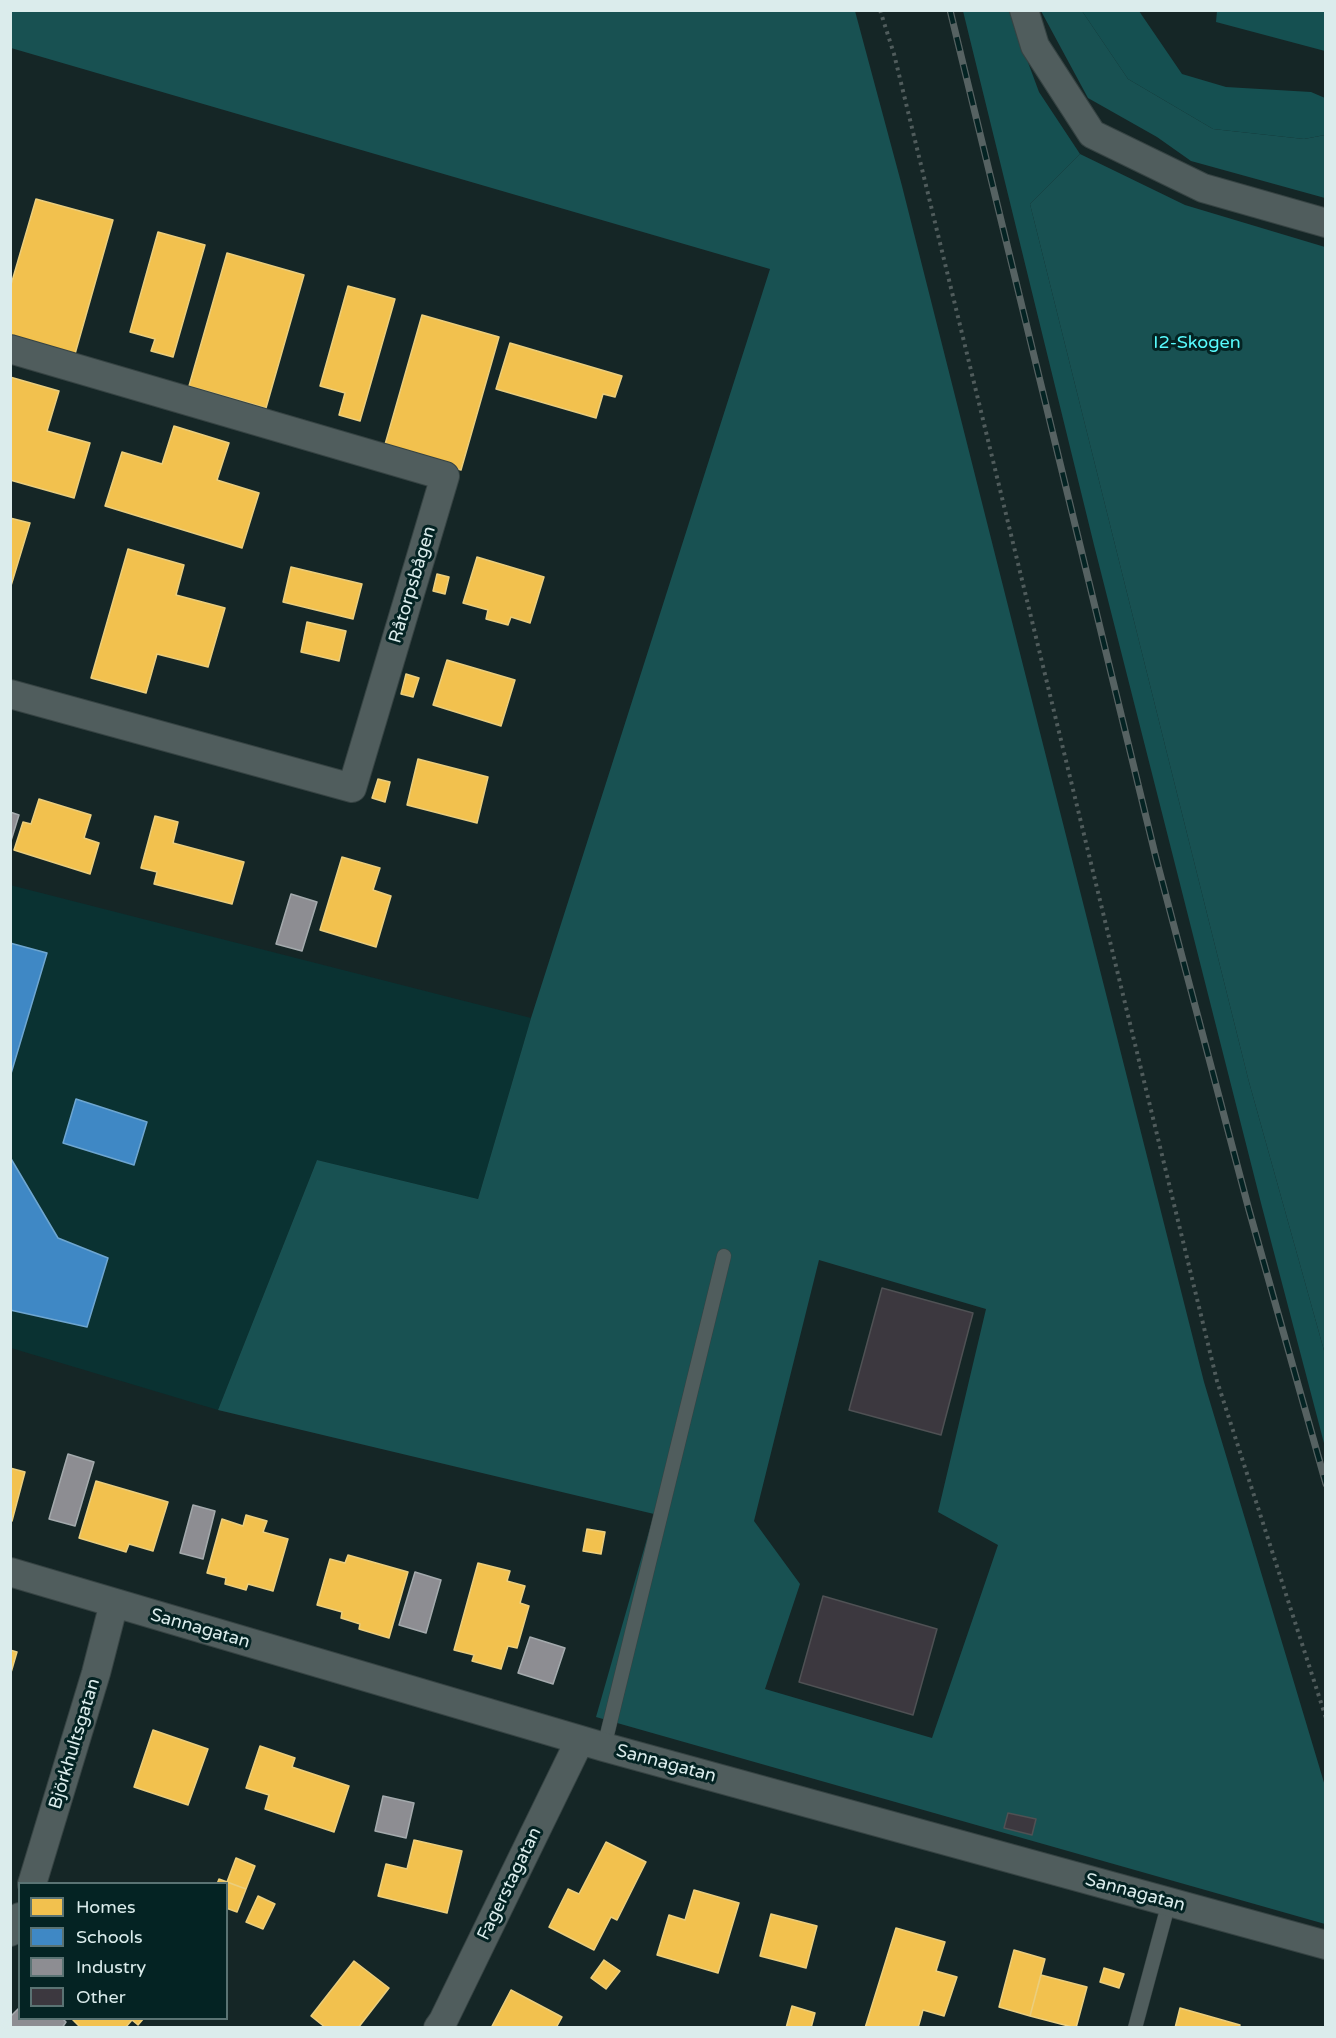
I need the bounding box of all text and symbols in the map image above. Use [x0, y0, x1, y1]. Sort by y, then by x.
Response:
park label: I2-Skogen [1153, 332, 1241, 354]
street label: Råtorpsbågen [385, 524, 441, 646]
street label: Sannagatan [148, 1604, 252, 1654]
street label: Björkhultsgatan [45, 1676, 105, 1812]
street label: Sannagatan [614, 1740, 718, 1788]
street label: Fagerstagatan [473, 1824, 547, 1944]
street label: Sannagatan [1083, 1869, 1187, 1917]
legend [18, 1882, 228, 2020]
text: Homes [76, 1896, 136, 1918]
text: Schools [76, 1926, 143, 1948]
text: Industry [76, 1956, 146, 1978]
text: Other [76, 1986, 126, 2008]

